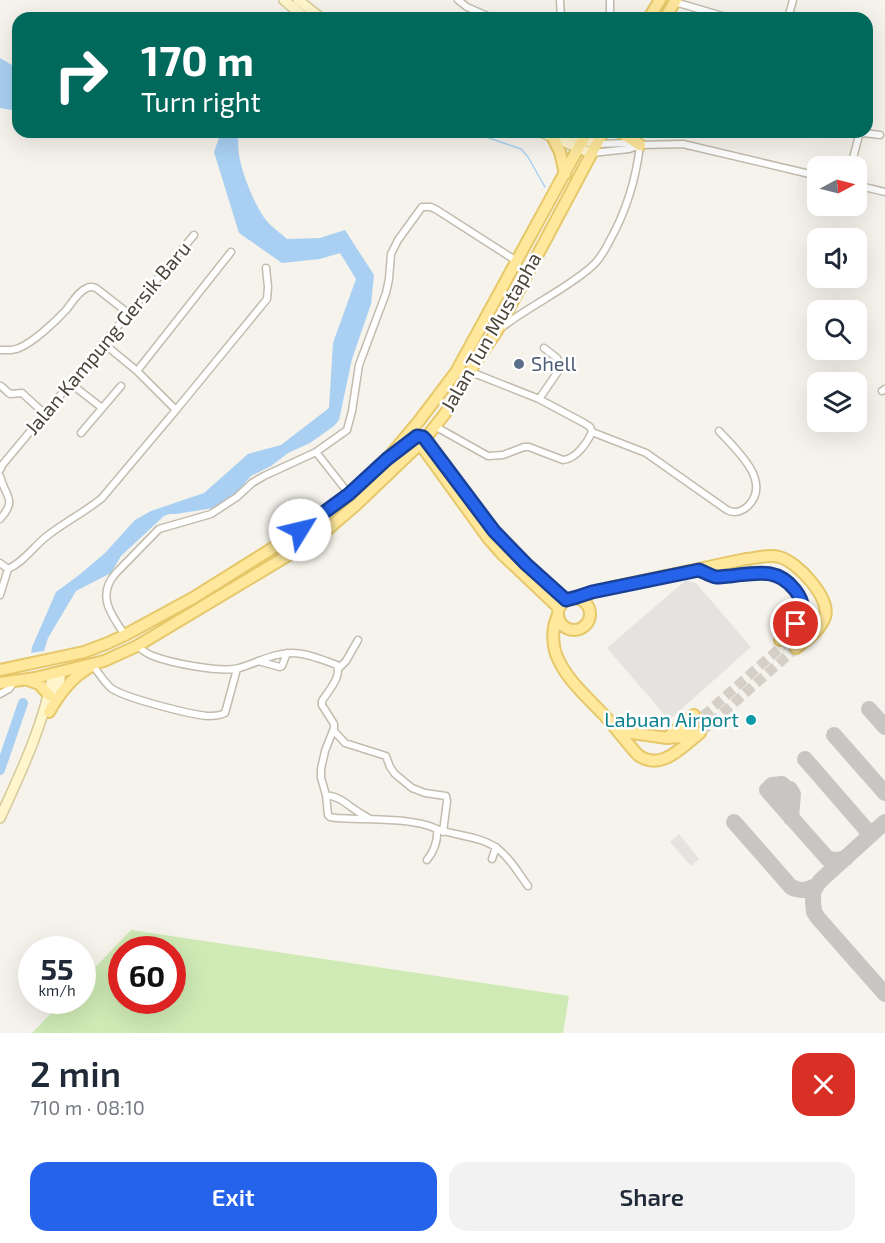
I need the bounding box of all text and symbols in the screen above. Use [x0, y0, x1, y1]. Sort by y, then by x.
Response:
text: 170 m [141, 34, 254, 84]
icon: right [42, 36, 120, 114]
text: Turn right [141, 85, 261, 117]
north arrow [807, 156, 867, 216]
map controls [807, 156, 867, 432]
button: sound [807, 228, 867, 288]
street label: Jalan Kampung Gersik Baru [19, 236, 195, 439]
street label: Jalan Tun Mustapha [435, 248, 545, 415]
button: search [807, 300, 867, 360]
place label: Shell [531, 351, 577, 375]
marker: Shell [512, 357, 526, 371]
button: layers [807, 372, 867, 432]
position arrow [268, 498, 332, 562]
pin [770, 598, 821, 649]
icon: arrive [779, 607, 812, 640]
place label: Labuan Airport [604, 707, 739, 731]
marker: Labuan Airport [744, 713, 758, 727]
speed limit sign: 60 [108, 936, 186, 1014]
text: 55 [40, 950, 74, 986]
text: km/h [38, 981, 76, 999]
text: 2 min [30, 1051, 121, 1094]
button: close [792, 1053, 855, 1116]
text: 710 m · 08:10 [30, 1095, 145, 1119]
button: Exit [30, 1162, 437, 1231]
button: Share [449, 1162, 855, 1231]

